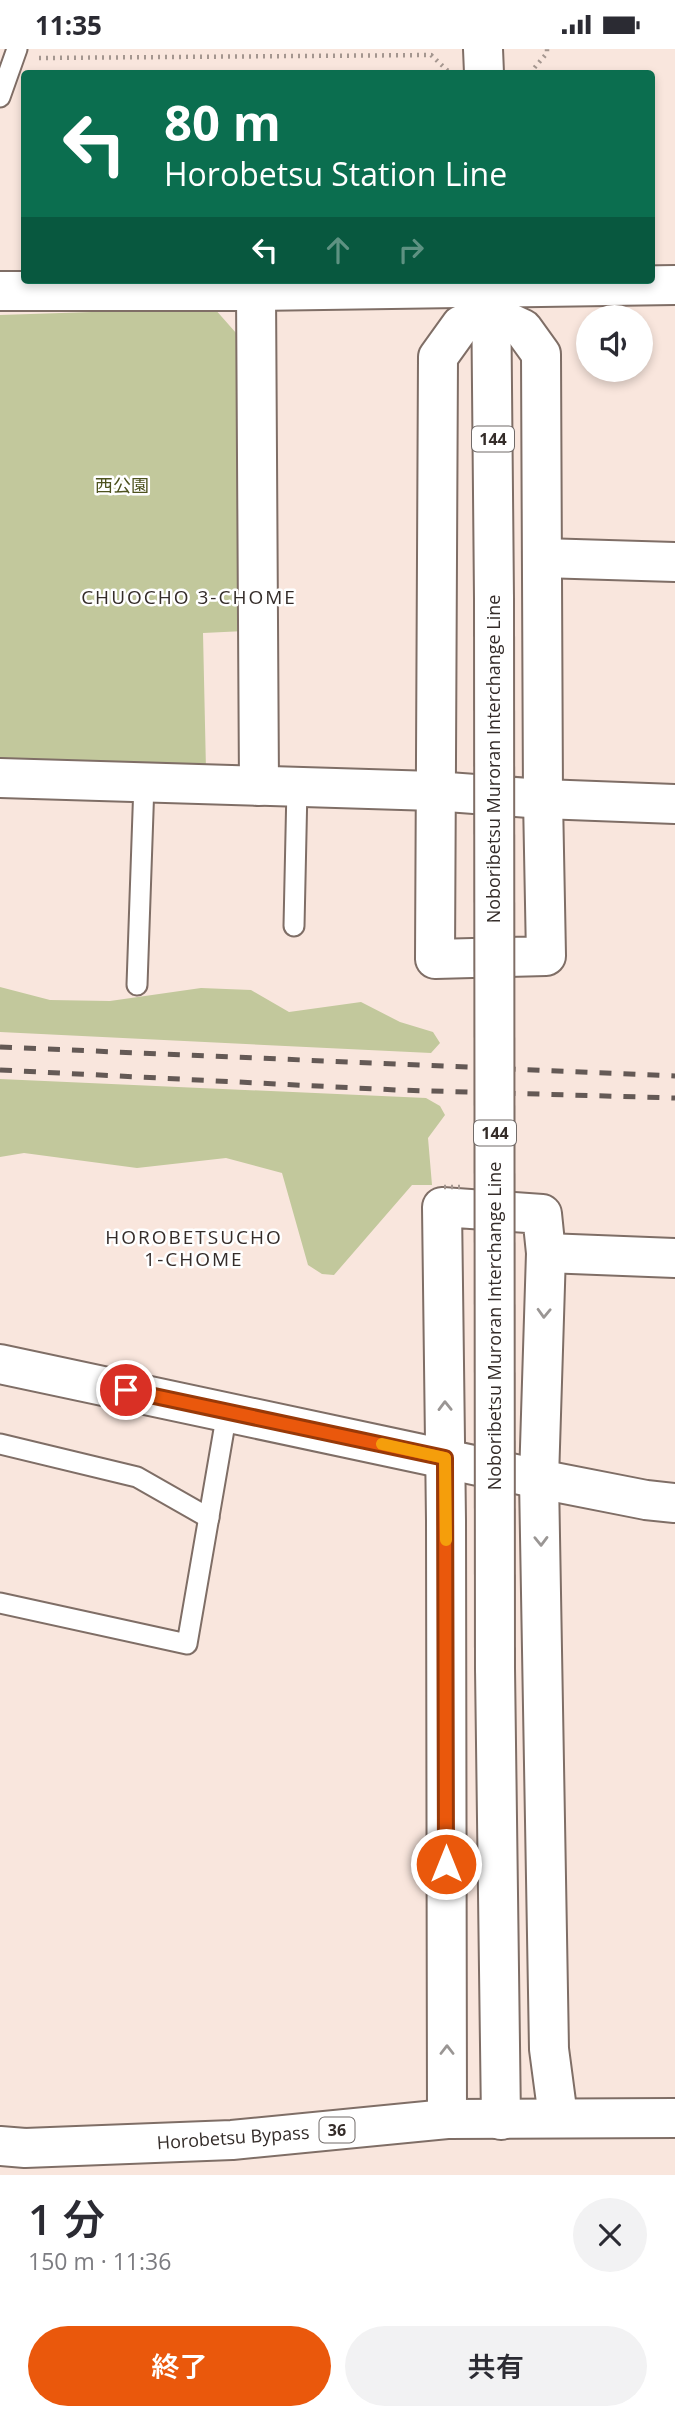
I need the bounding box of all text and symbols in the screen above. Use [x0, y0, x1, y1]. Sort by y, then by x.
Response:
text: 11:35 [35, 7, 102, 43]
text: 80 m [164, 89, 281, 155]
icon: left [49, 98, 140, 189]
text: Horobetsu Station Line [164, 152, 507, 195]
icon: left [246, 231, 284, 269]
icon: ahead [319, 231, 357, 269]
icon: right [392, 231, 430, 269]
map controls [576, 305, 653, 382]
button: sound [576, 305, 653, 382]
road number: 144 [472, 427, 514, 451]
park label: 西公園 [95, 473, 149, 497]
district label: CHUOCHO 3-CHOME [81, 584, 297, 610]
street label: Noboribetsu Muroran Interchange Line [481, 595, 505, 923]
road number: 144 [474, 1121, 516, 1145]
street label: Noboribetsu Muroran Interchange Line [482, 1162, 506, 1490]
district label: HOROBETSUCHO 1-CHOME [105, 1224, 283, 1272]
one-way arrow [536, 1308, 551, 1319]
pin [96, 1360, 156, 1420]
icon: arrive [107, 1371, 145, 1409]
one-way arrow [437, 1401, 453, 1411]
one-way arrow [533, 1535, 548, 1546]
position arrow [409, 1827, 483, 1901]
one-way arrow [439, 2045, 455, 2055]
road number: 36 [320, 2117, 354, 2143]
street label: Horobetsu Bypass [156, 2120, 310, 2154]
text: 1 分 [28, 2190, 105, 2247]
button: close [573, 2198, 647, 2272]
text: 150 m · 11:36 [28, 2245, 171, 2277]
button: 終了 [28, 2326, 331, 2406]
button: 共有 [345, 2326, 647, 2406]

